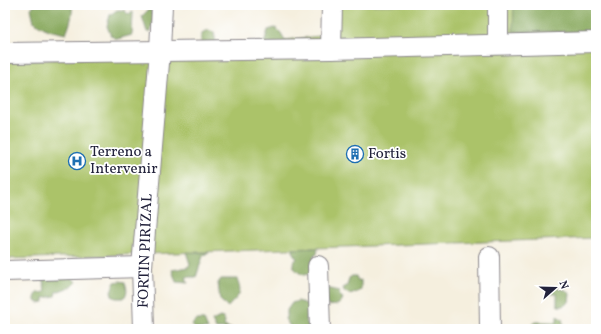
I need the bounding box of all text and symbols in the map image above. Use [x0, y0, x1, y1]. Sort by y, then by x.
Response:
place label: Terreno a Intervenir [90, 142, 157, 180]
building icon: Fortis [345, 144, 365, 164]
place label: Fortis [368, 144, 406, 165]
hospital icon: Terreno a Intervenir [67, 151, 87, 171]
street label: FORTIN PIRIZAL [134, 193, 159, 309]
north arrow [535, 268, 575, 308]
text: N [555, 279, 571, 291]

